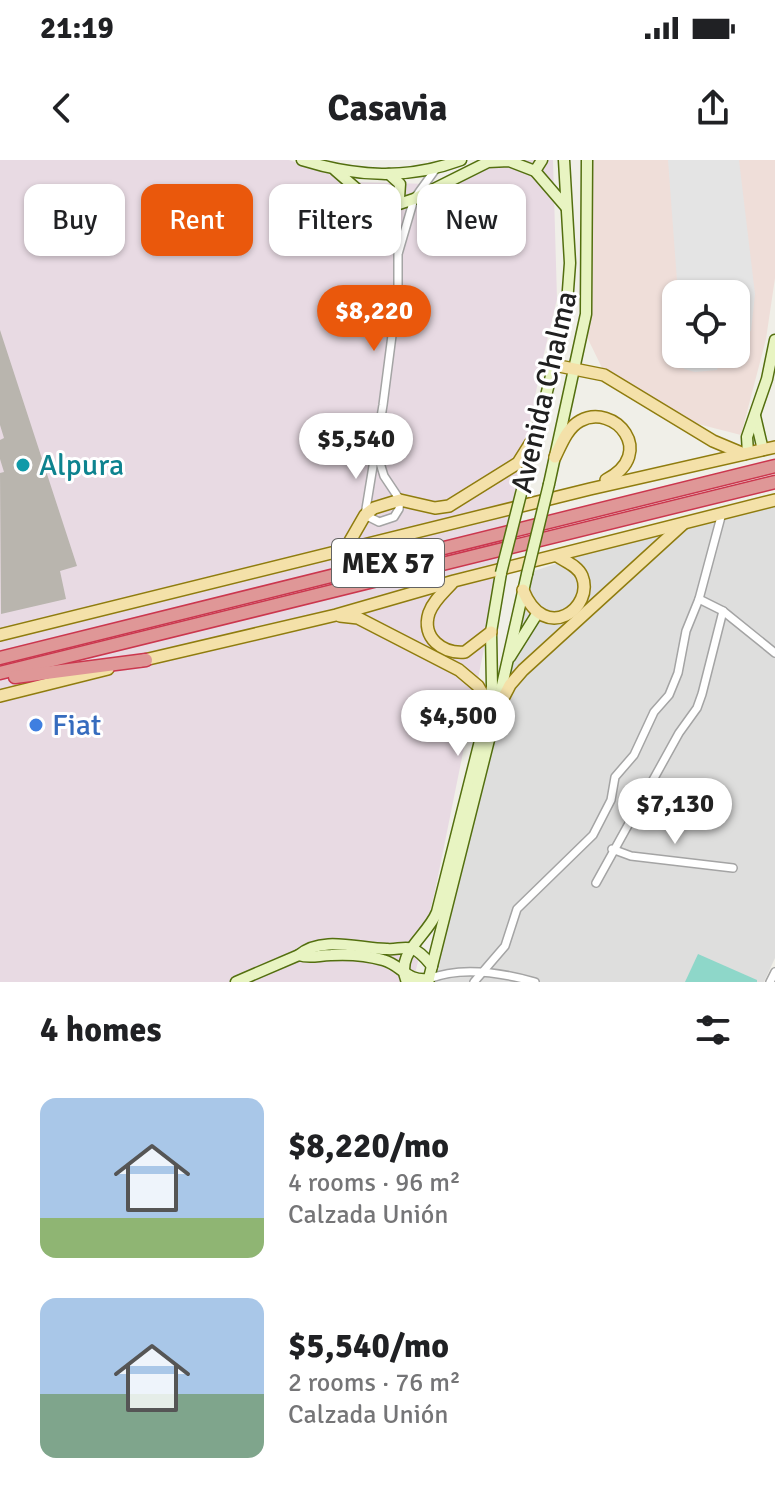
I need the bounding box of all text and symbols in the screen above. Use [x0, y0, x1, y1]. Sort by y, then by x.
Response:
text: 21:19 [40, 10, 114, 47]
icon: back [40, 86, 84, 130]
text: Casavia [328, 86, 447, 131]
icon: share [691, 86, 735, 130]
chip: Buy [24, 184, 125, 256]
chip: Rent [141, 184, 253, 256]
chip: Filters [269, 184, 401, 256]
chip: New [417, 184, 526, 256]
map controls [662, 280, 750, 368]
button: locate [662, 280, 750, 368]
pin: $8,220 [309, 285, 439, 353]
street label: Avenida Chalma [503, 288, 586, 497]
text: $8,220 [335, 295, 413, 327]
pin: $5,540 [291, 413, 421, 481]
text: $5,540 [317, 423, 395, 455]
place label: Alpura [39, 447, 124, 484]
marker: Alpura [14, 456, 32, 474]
road number: MEX 57 [332, 539, 444, 587]
pin: $4,500 [393, 690, 523, 758]
text: $4,500 [419, 700, 497, 732]
place label: Fiat [52, 707, 101, 744]
marker: Fiat [27, 716, 45, 734]
pin: $7,130 [610, 778, 740, 846]
text: $7,130 [636, 788, 714, 820]
icon: filters [691, 1008, 735, 1052]
text: 4 homes [40, 1009, 161, 1051]
text: $8,220/mo [288, 1125, 449, 1167]
icon: home [104, 1130, 200, 1226]
text: 4 rooms · 96 m² [288, 1167, 461, 1199]
text: Calzada Unión [288, 1199, 449, 1231]
text: $5,540/mo [288, 1325, 449, 1367]
icon: home [104, 1330, 200, 1426]
text: 2 rooms · 76 m² [288, 1367, 461, 1399]
text: Calzada Unión [288, 1399, 449, 1431]

